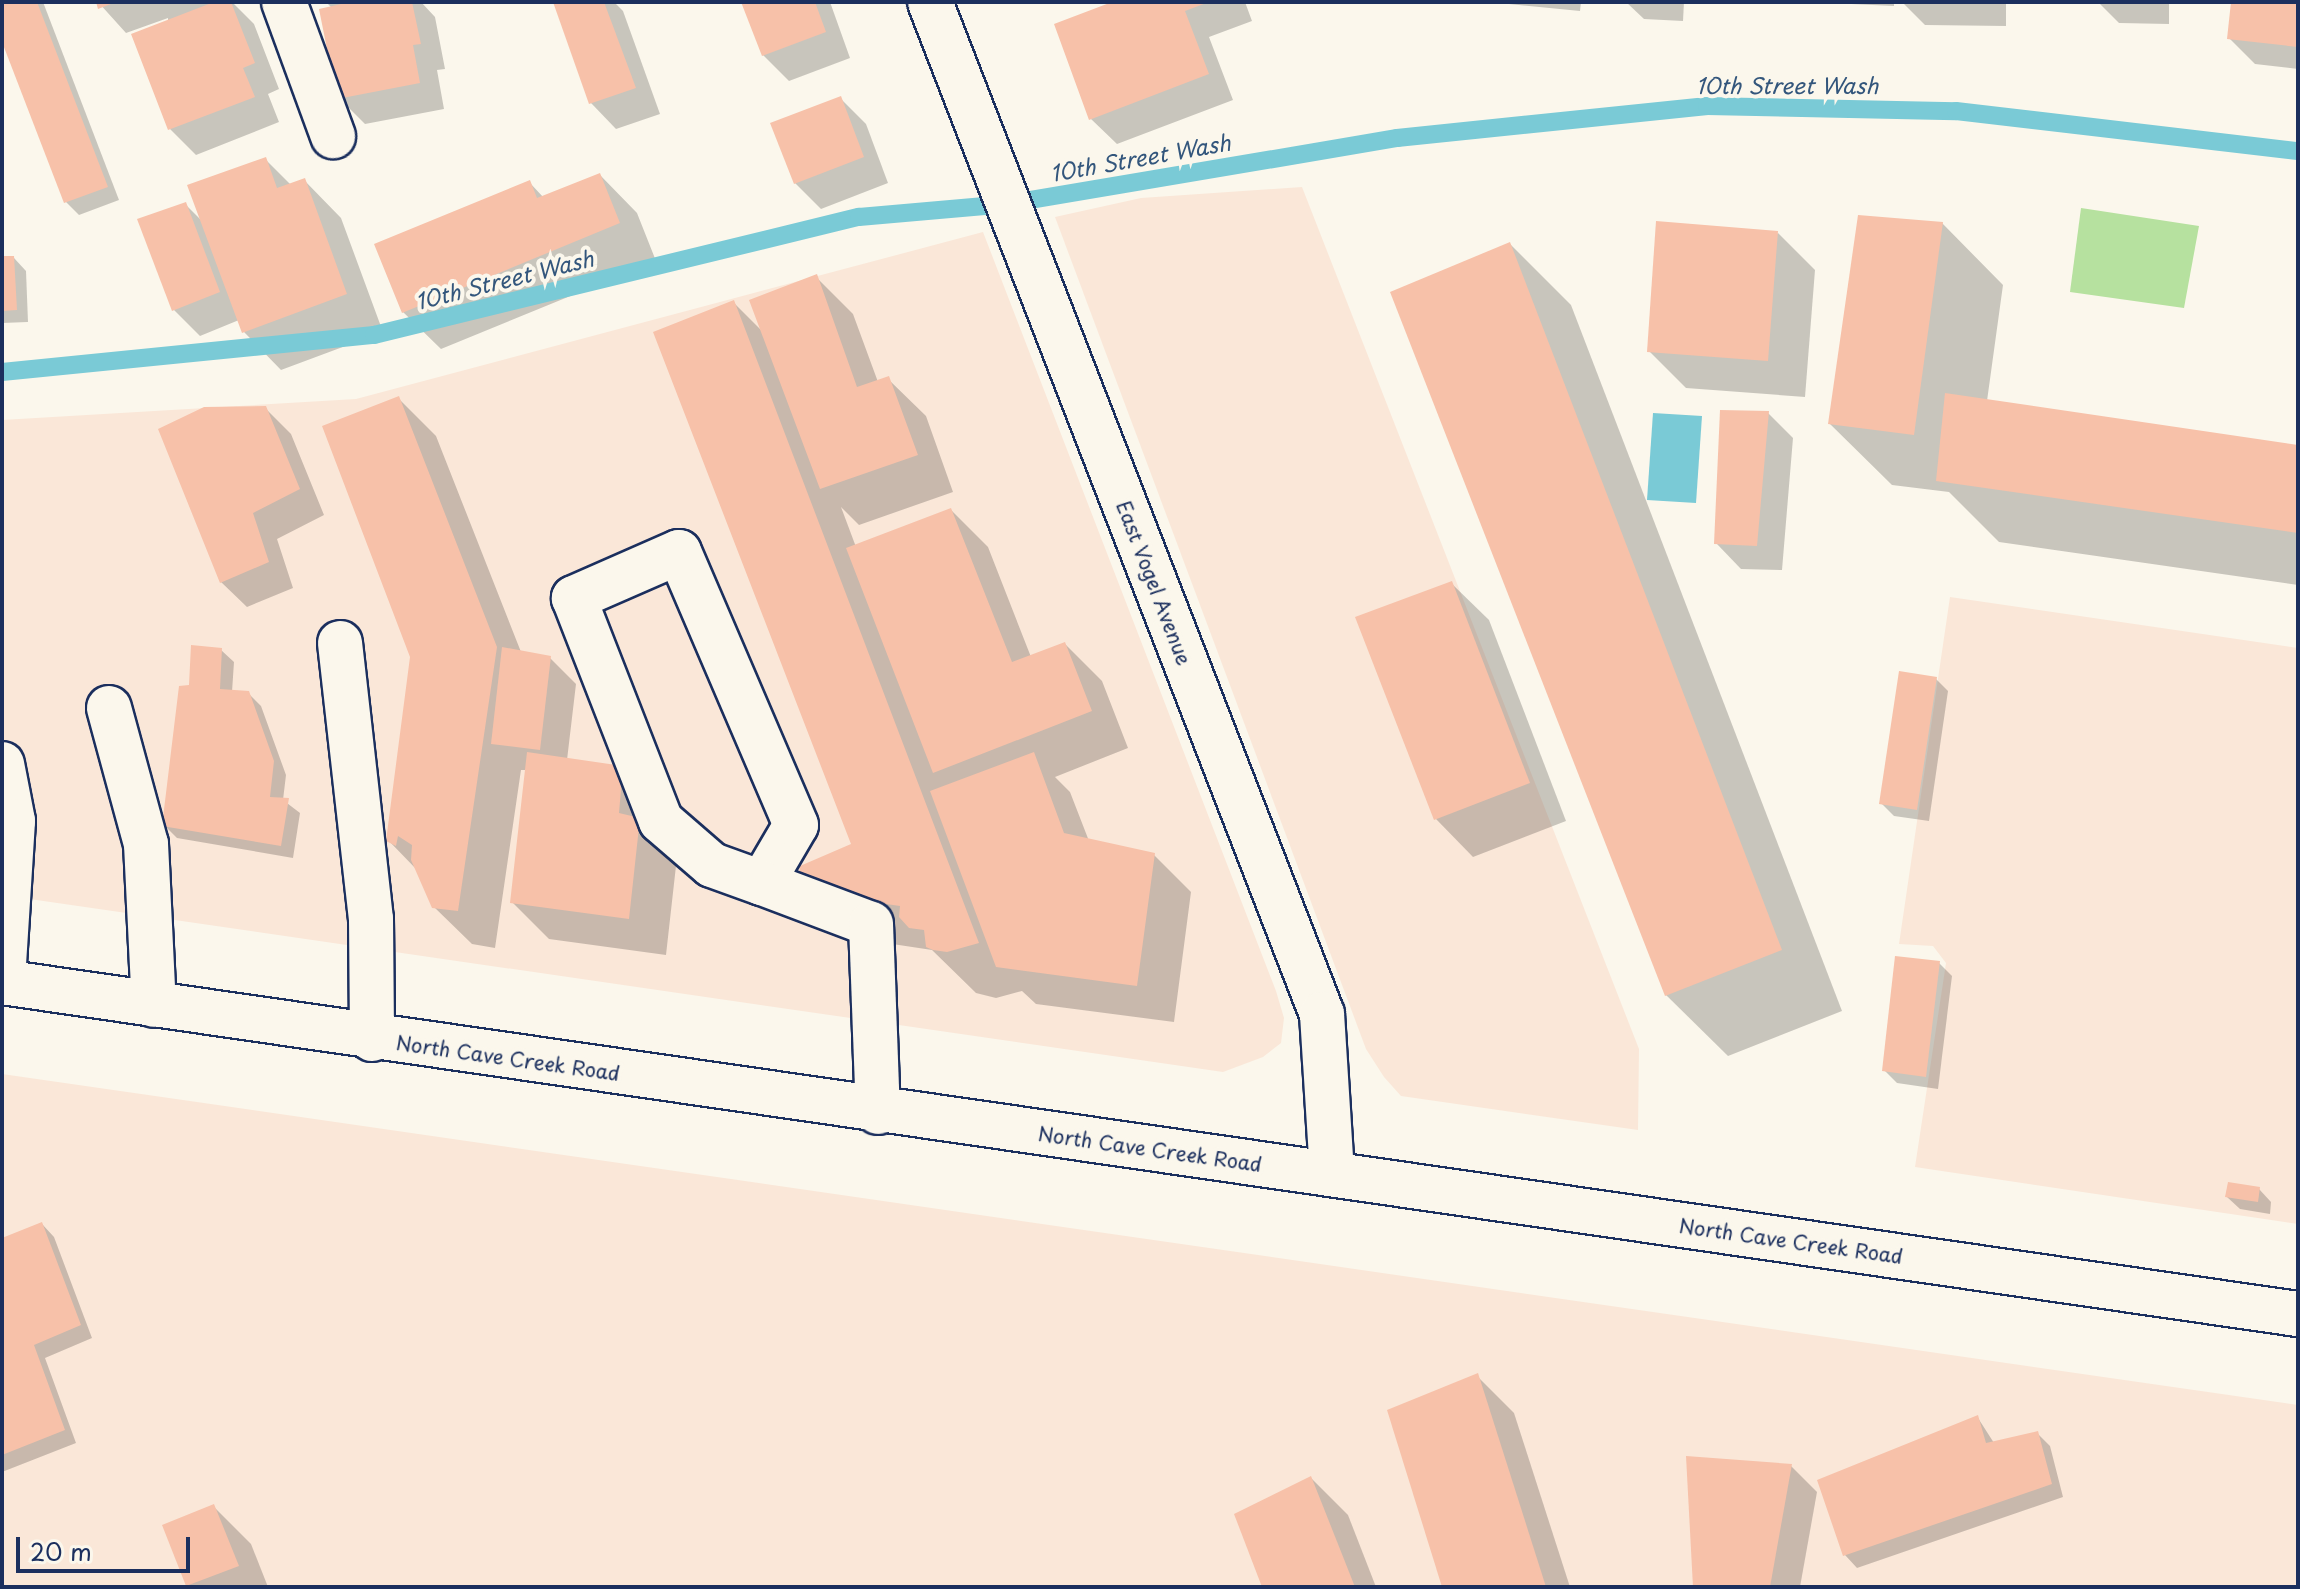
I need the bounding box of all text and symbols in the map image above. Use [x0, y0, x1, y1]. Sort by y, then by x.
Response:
water label: 10th Street Wash [1695, 72, 1879, 98]
water label: 10th Street Wash [1047, 128, 1233, 186]
water label: 10th Street Wash [412, 244, 596, 314]
street label: East Vogel Avenue [1112, 498, 1196, 668]
street label: North Cave Creek Road [393, 1030, 623, 1086]
street label: North Cave Creek Road [1035, 1121, 1265, 1177]
street label: North Cave Creek Road [1676, 1213, 1906, 1269]
scale bar [20, 1521, 194, 1571]
text: 20 m [30, 1533, 92, 1569]

